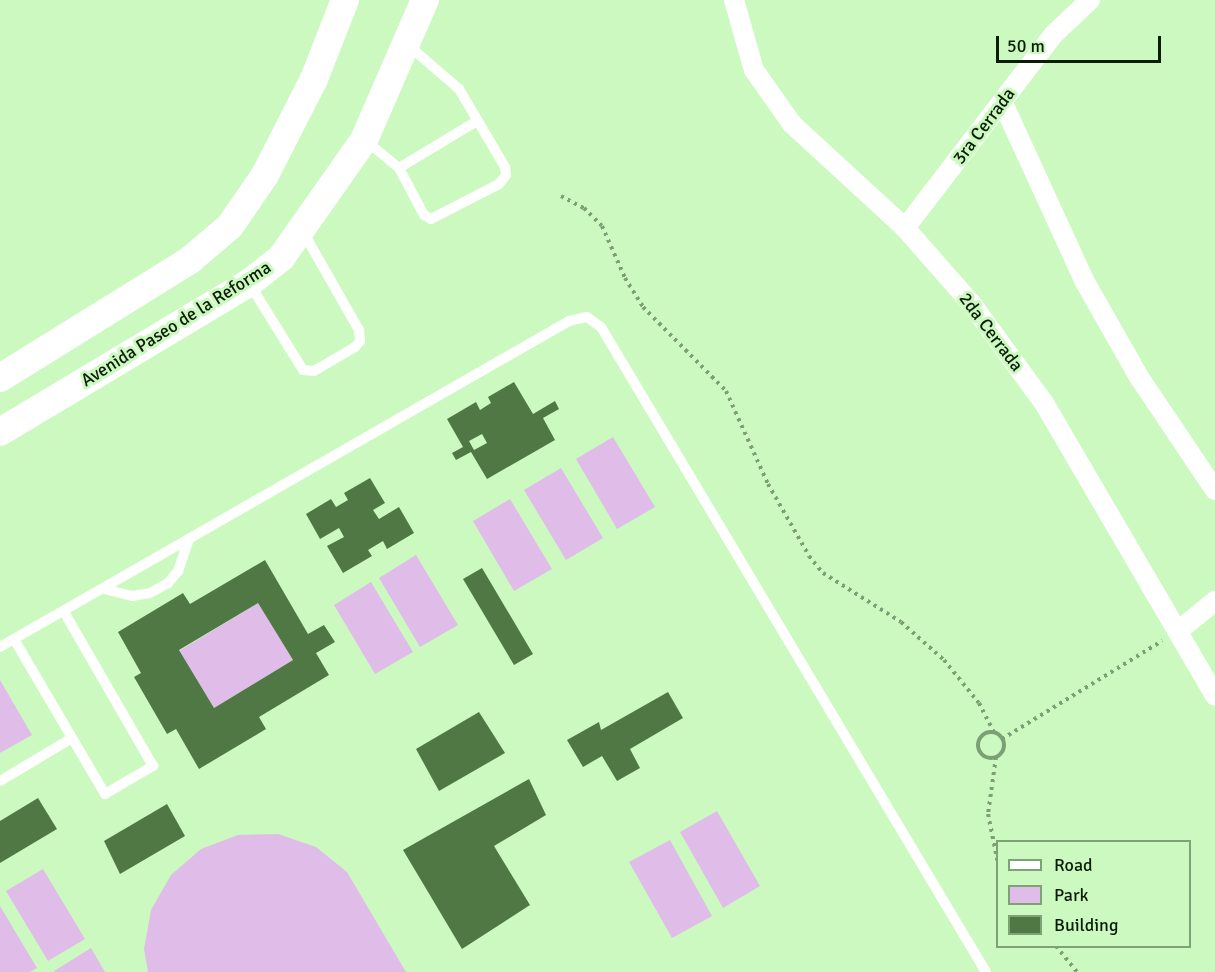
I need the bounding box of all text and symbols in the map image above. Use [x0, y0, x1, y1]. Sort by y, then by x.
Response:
scale bar [999, 24, 1164, 62]
text: 50 m [1007, 35, 1045, 57]
street label: 3ra Cerrada [948, 84, 1020, 168]
street label: Avenida Paseo de la Reforma [77, 257, 275, 391]
street label: 2da Cerrada [954, 288, 1028, 376]
legend [996, 840, 1191, 948]
text: Road [1054, 854, 1093, 876]
text: Park [1054, 884, 1089, 906]
text: Building [1054, 914, 1118, 936]

